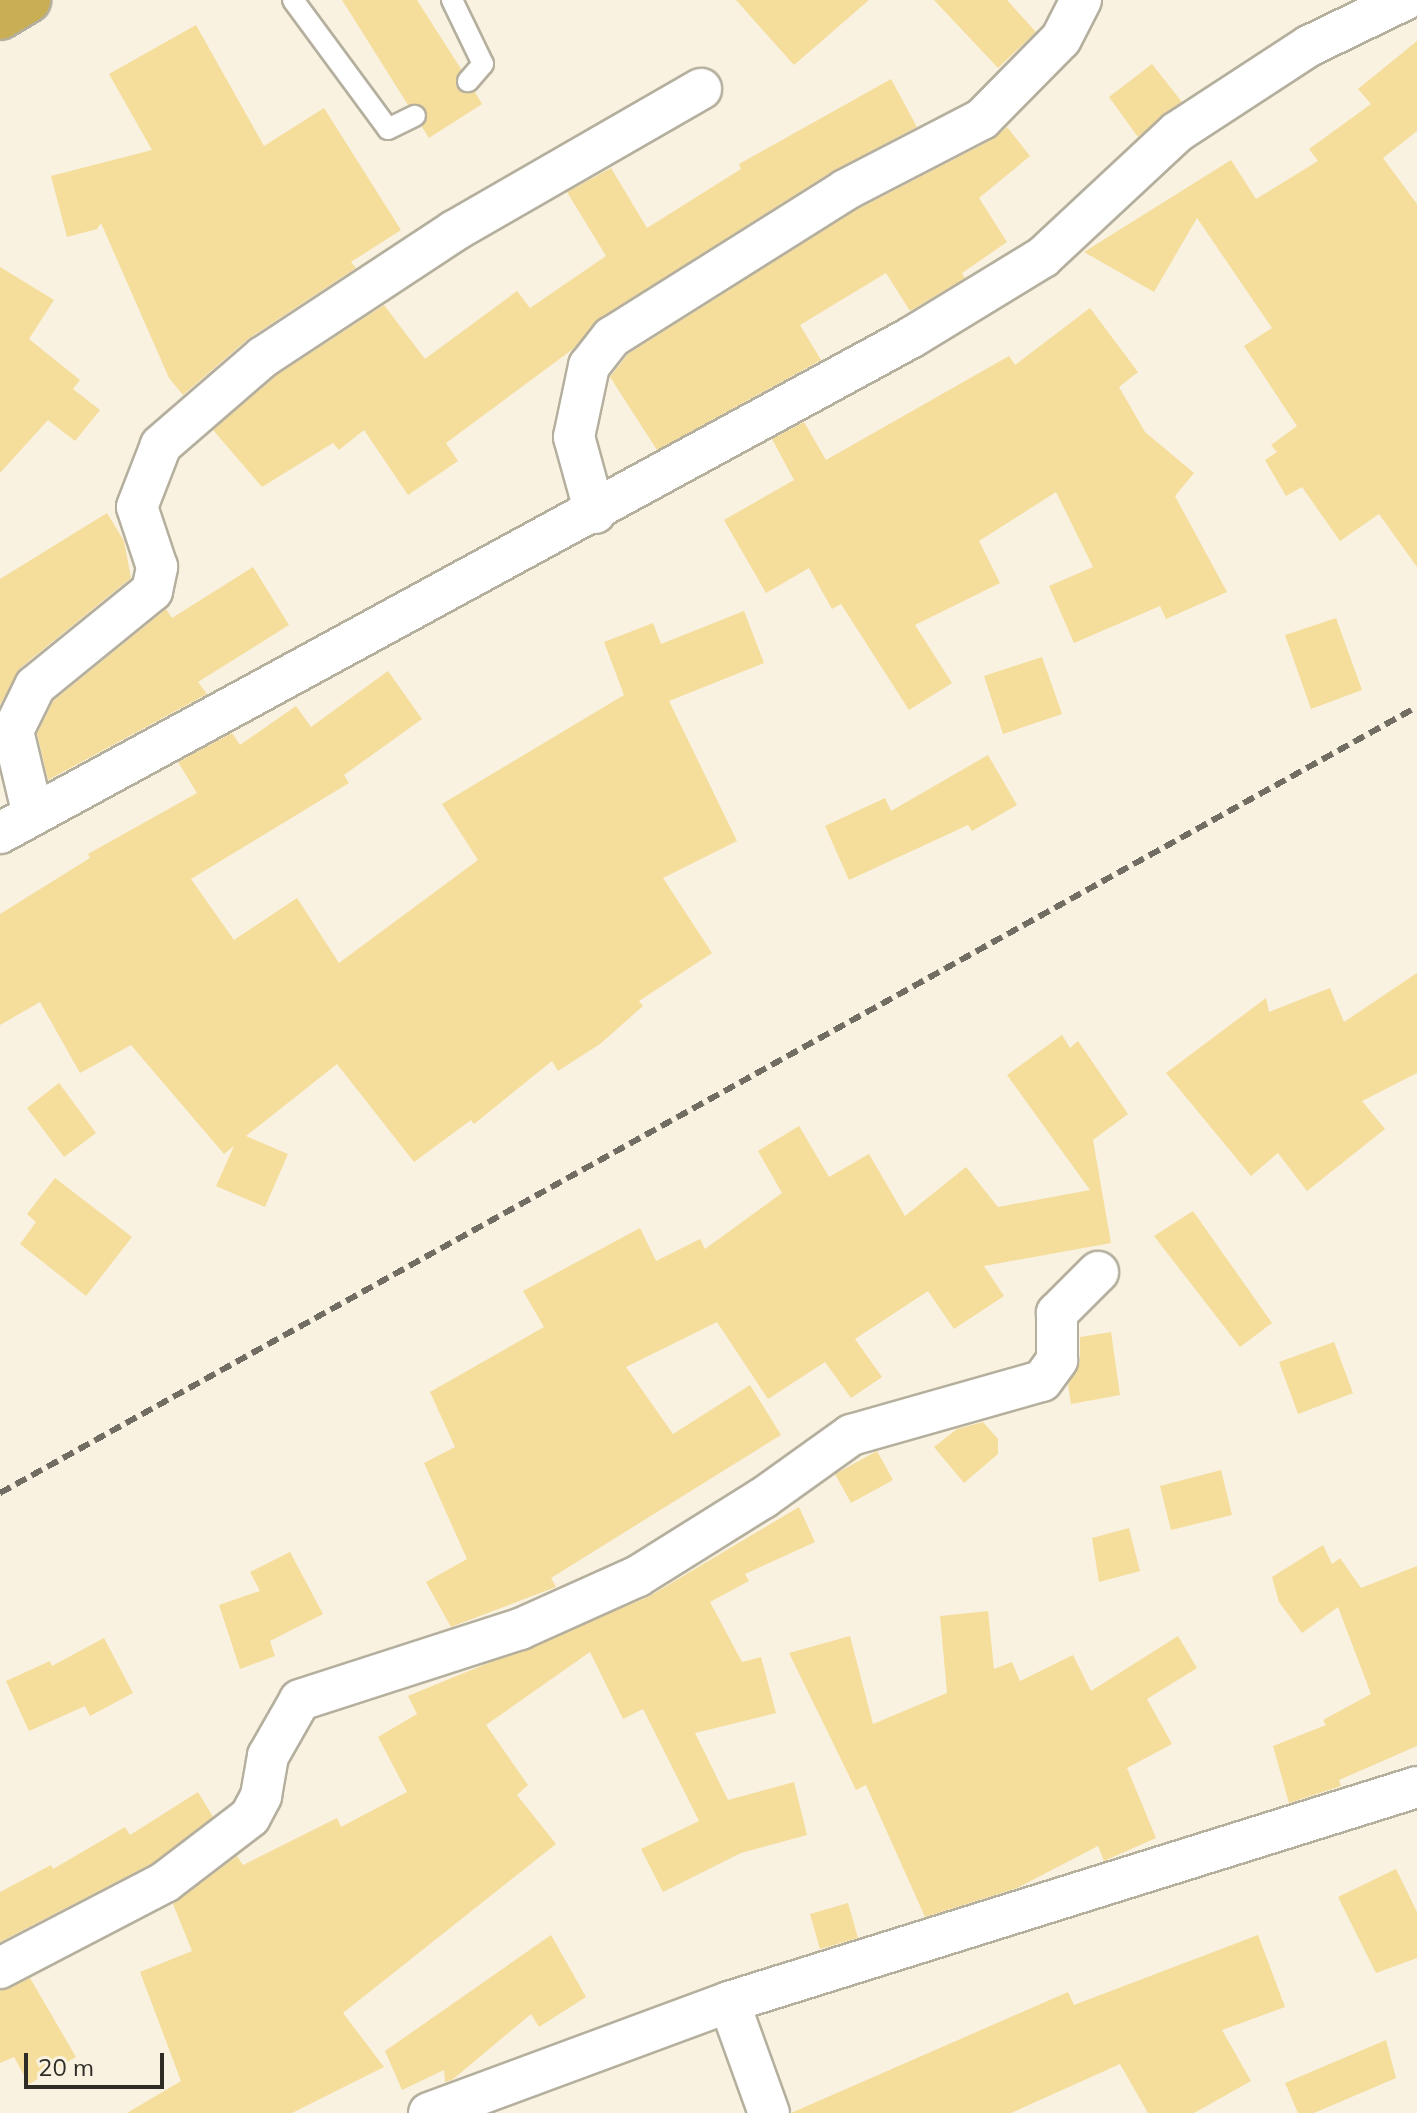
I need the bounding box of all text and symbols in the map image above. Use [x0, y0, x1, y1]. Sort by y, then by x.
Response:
scale bar [28, 2037, 168, 2087]
text: 20 m [38, 2052, 94, 2082]

